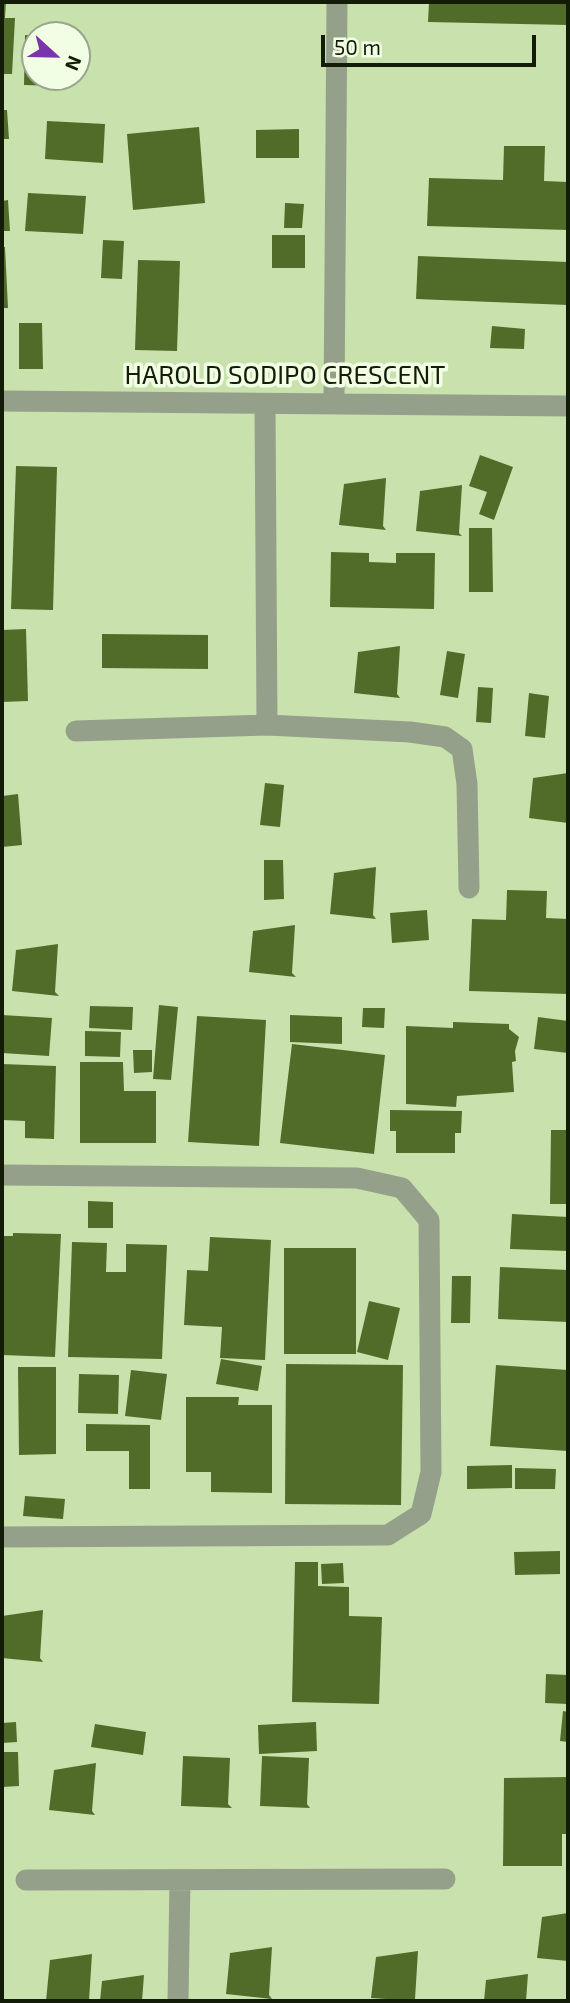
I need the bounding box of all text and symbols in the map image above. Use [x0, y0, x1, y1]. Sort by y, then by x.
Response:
north arrow [21, 21, 91, 91]
scale bar [325, 21, 540, 65]
text: 50 m [334, 34, 381, 59]
text: N [61, 53, 87, 74]
street label: HAROLD SODIPO CRESCENT [125, 359, 445, 391]

